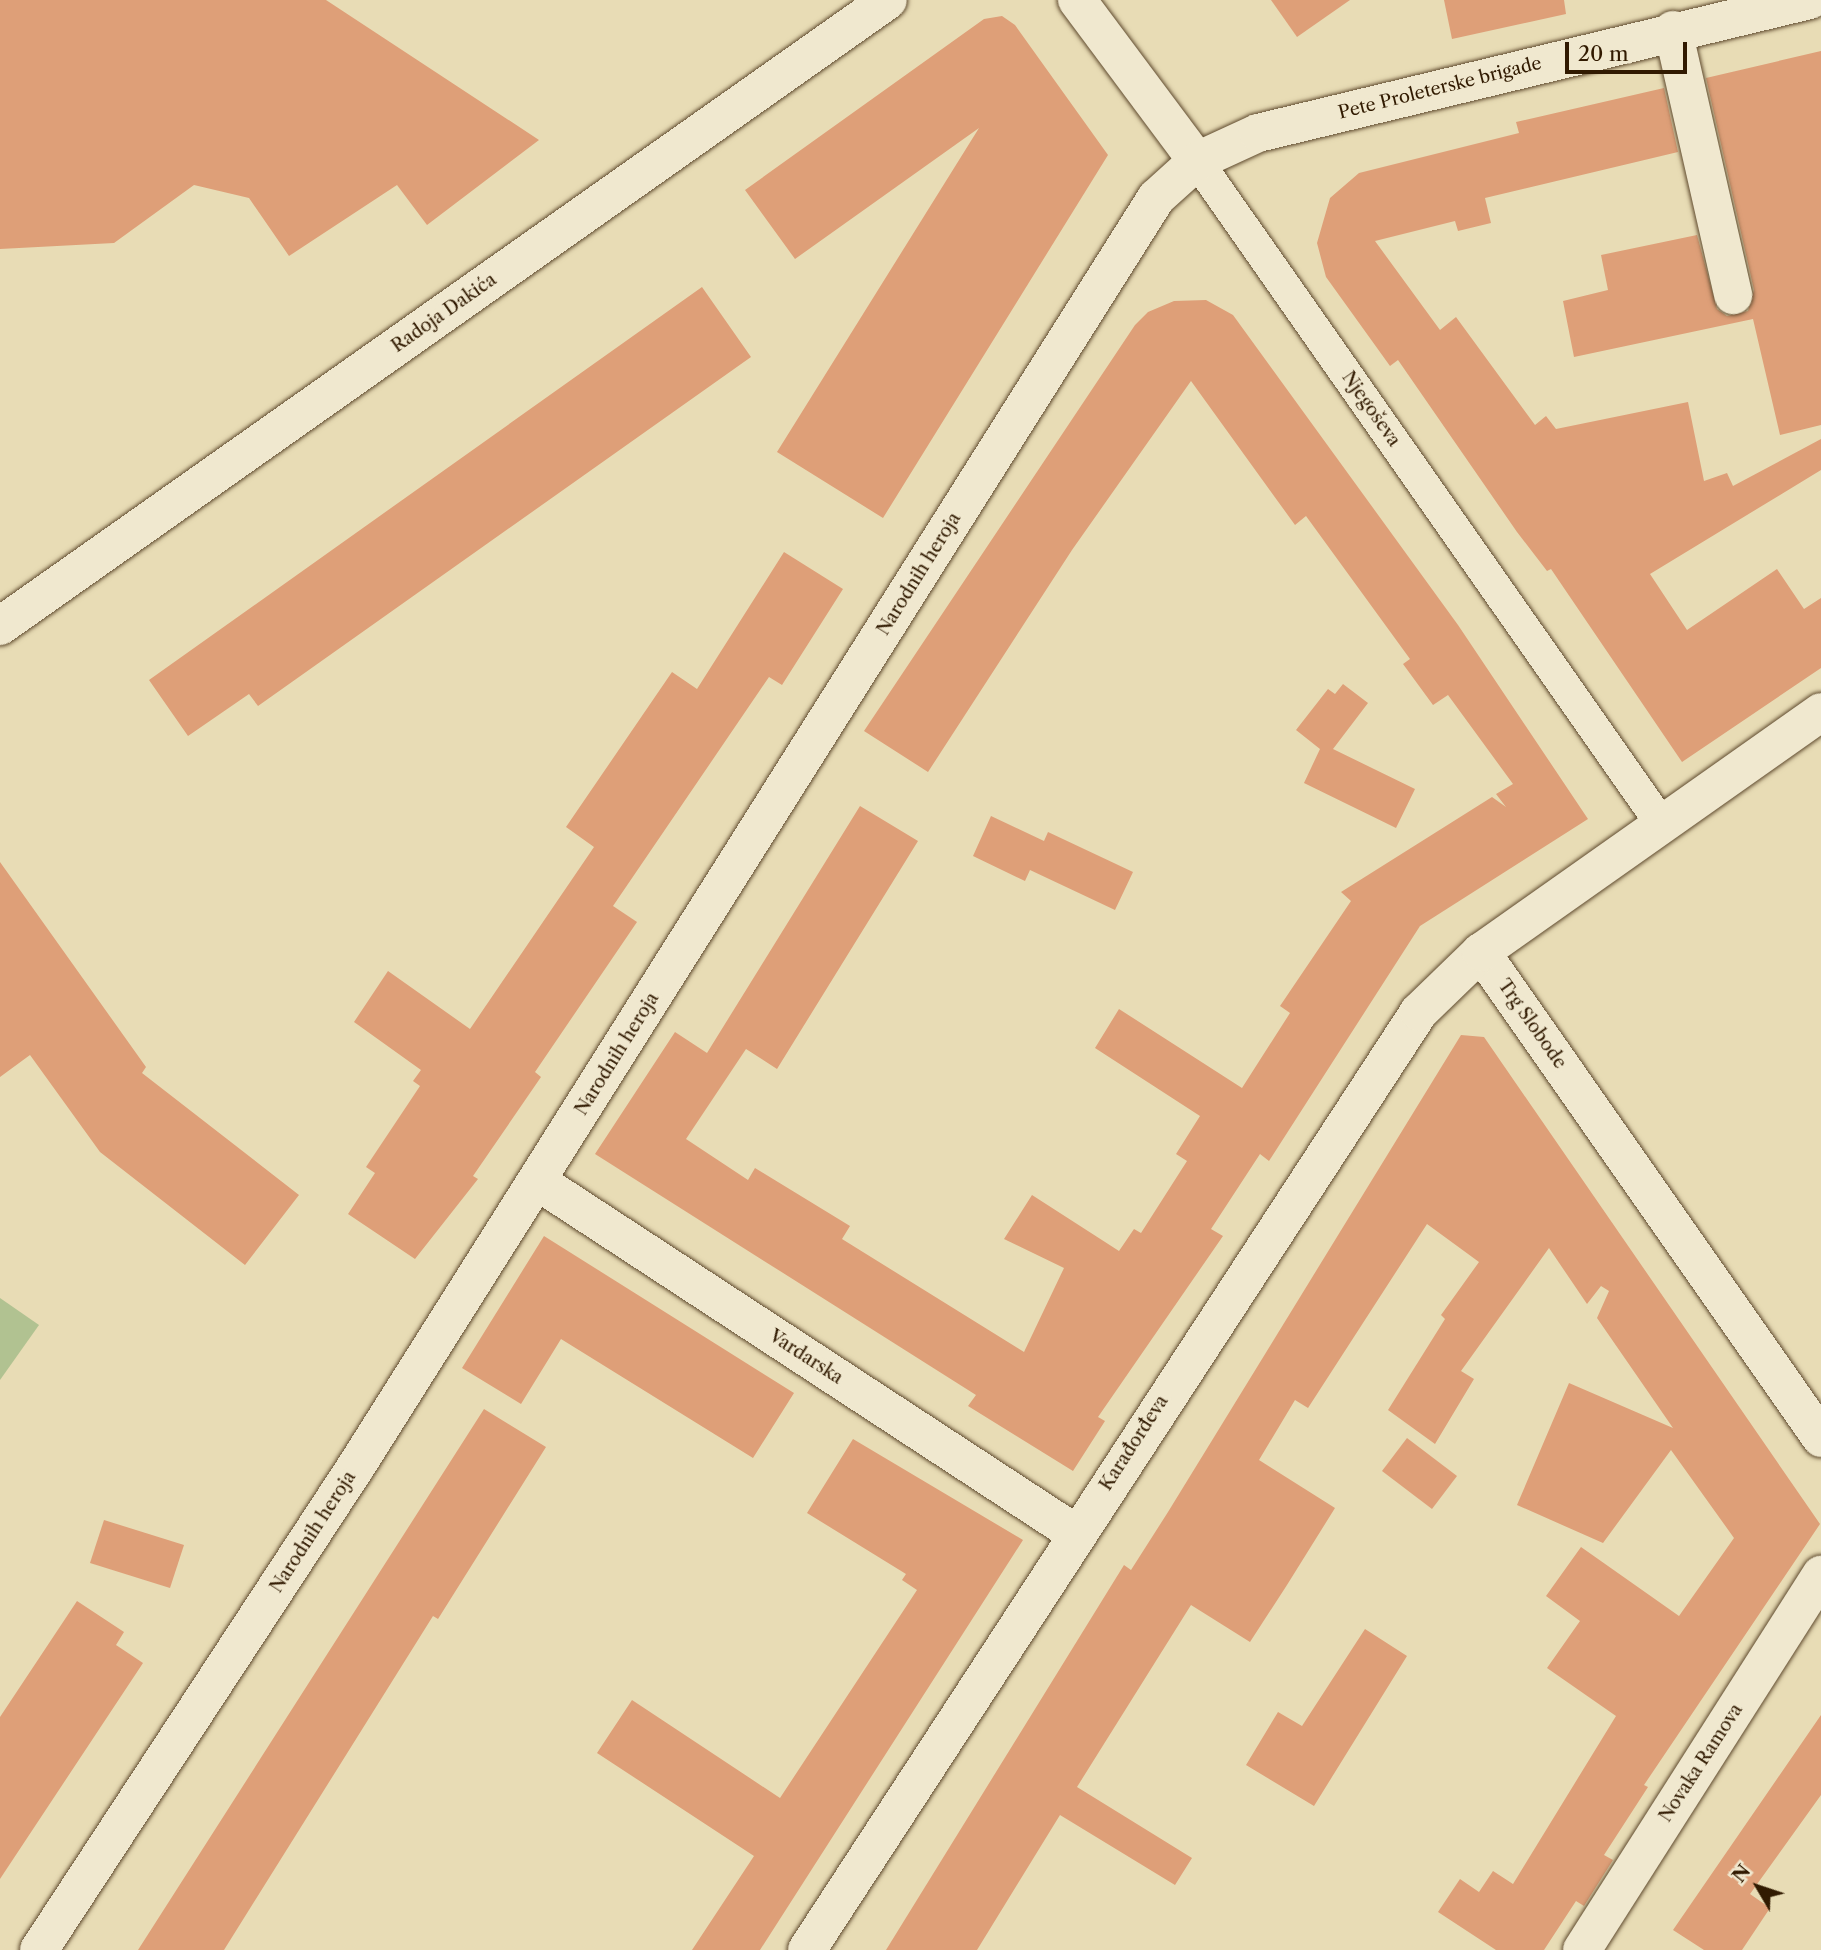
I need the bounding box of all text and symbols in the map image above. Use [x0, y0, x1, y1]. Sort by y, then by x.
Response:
scale bar [1569, 28, 1692, 72]
text: 20 m [1578, 41, 1629, 66]
street label: Pete Proleterske brigade [1336, 52, 1544, 124]
street label: Radoja Dakića [387, 269, 501, 357]
street label: Njegoševa [1337, 367, 1405, 451]
street label: Narodnih heroja [873, 509, 965, 639]
street label: Trg Slobode [1493, 975, 1571, 1073]
street label: Narodnih heroja [571, 989, 663, 1119]
street label: Vardarska [765, 1325, 847, 1389]
street label: Karađorđeva [1095, 1391, 1173, 1495]
street label: Narodnih heroja [266, 1467, 360, 1597]
street label: Novaka Ramova [1655, 1700, 1747, 1826]
north arrow [1723, 1852, 1793, 1922]
text: N [1727, 1860, 1755, 1887]

